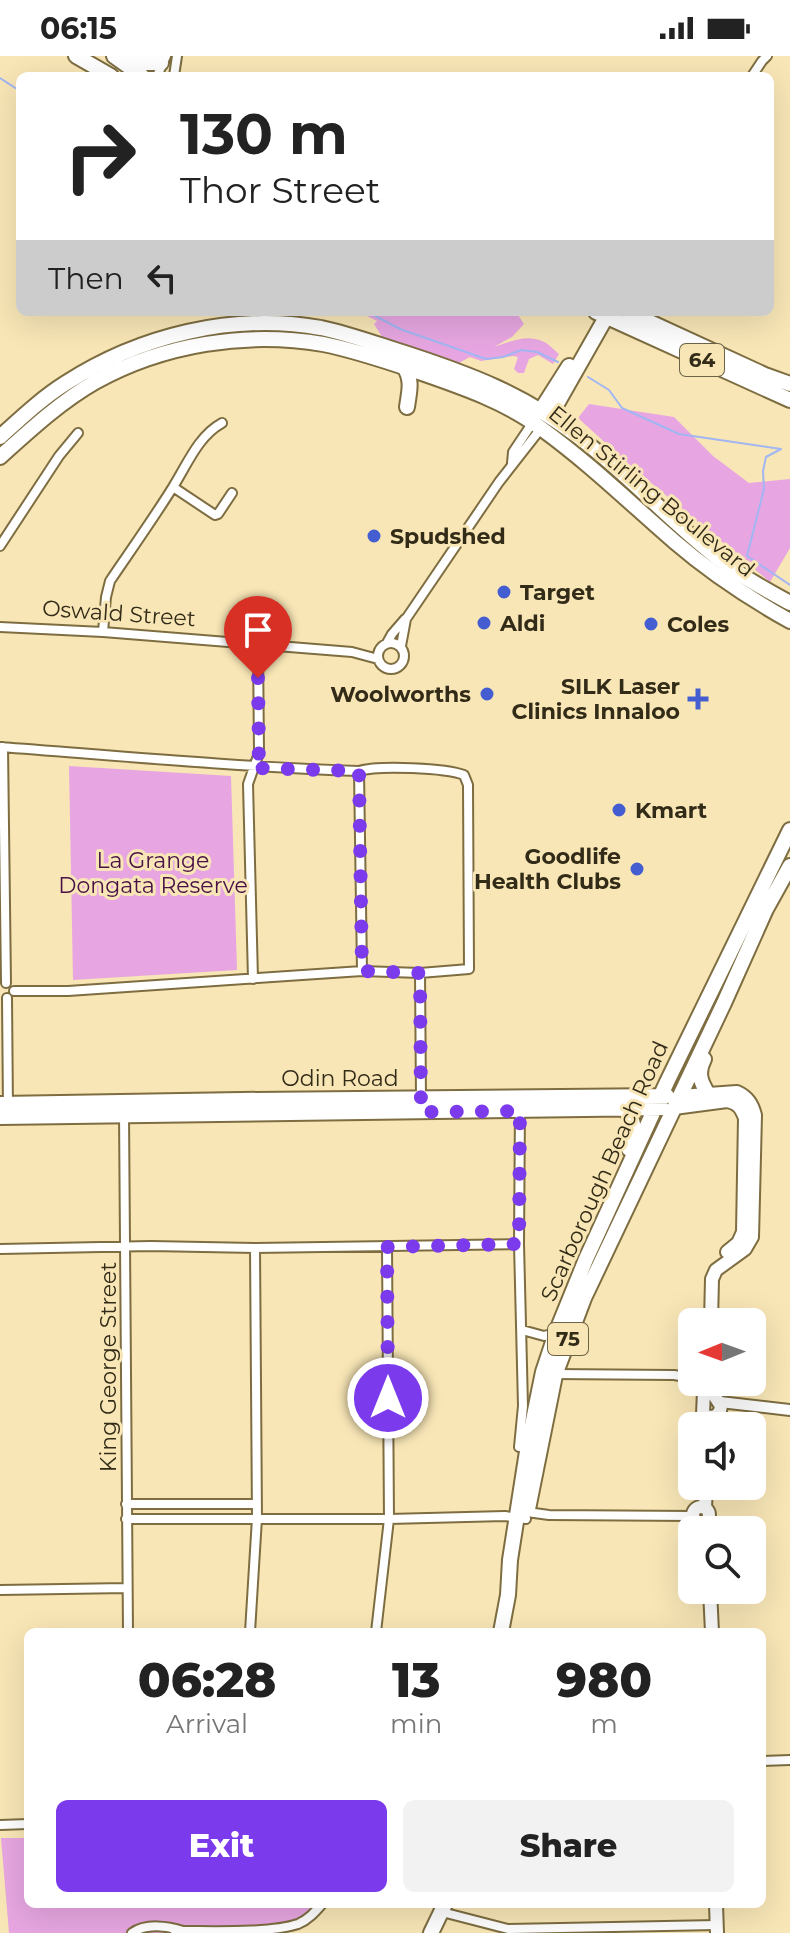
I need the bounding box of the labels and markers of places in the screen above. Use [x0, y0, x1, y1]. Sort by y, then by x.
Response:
place label: Spudshed [390, 523, 506, 550]
marker: Spudshed [365, 527, 383, 545]
place label: Target [520, 579, 595, 606]
marker: Target [495, 583, 513, 601]
pin [224, 596, 292, 678]
place label: Aldi [499, 610, 545, 637]
place label: Coles [667, 611, 729, 638]
marker: Aldi [475, 614, 493, 632]
marker: Coles [642, 615, 660, 633]
place label: SILK Laser Clinics Innaloo [511, 673, 680, 725]
place label: Woolworths [330, 681, 471, 708]
marker: Woolworths [478, 685, 496, 703]
marker: SILK Laser Clinics Innaloo [687, 688, 709, 710]
place label: Kmart [635, 797, 708, 824]
marker: Kmart [610, 801, 628, 819]
place label: Goodlife Health Clubs [474, 843, 621, 895]
marker: Goodlife Health Clubs [628, 860, 646, 878]

